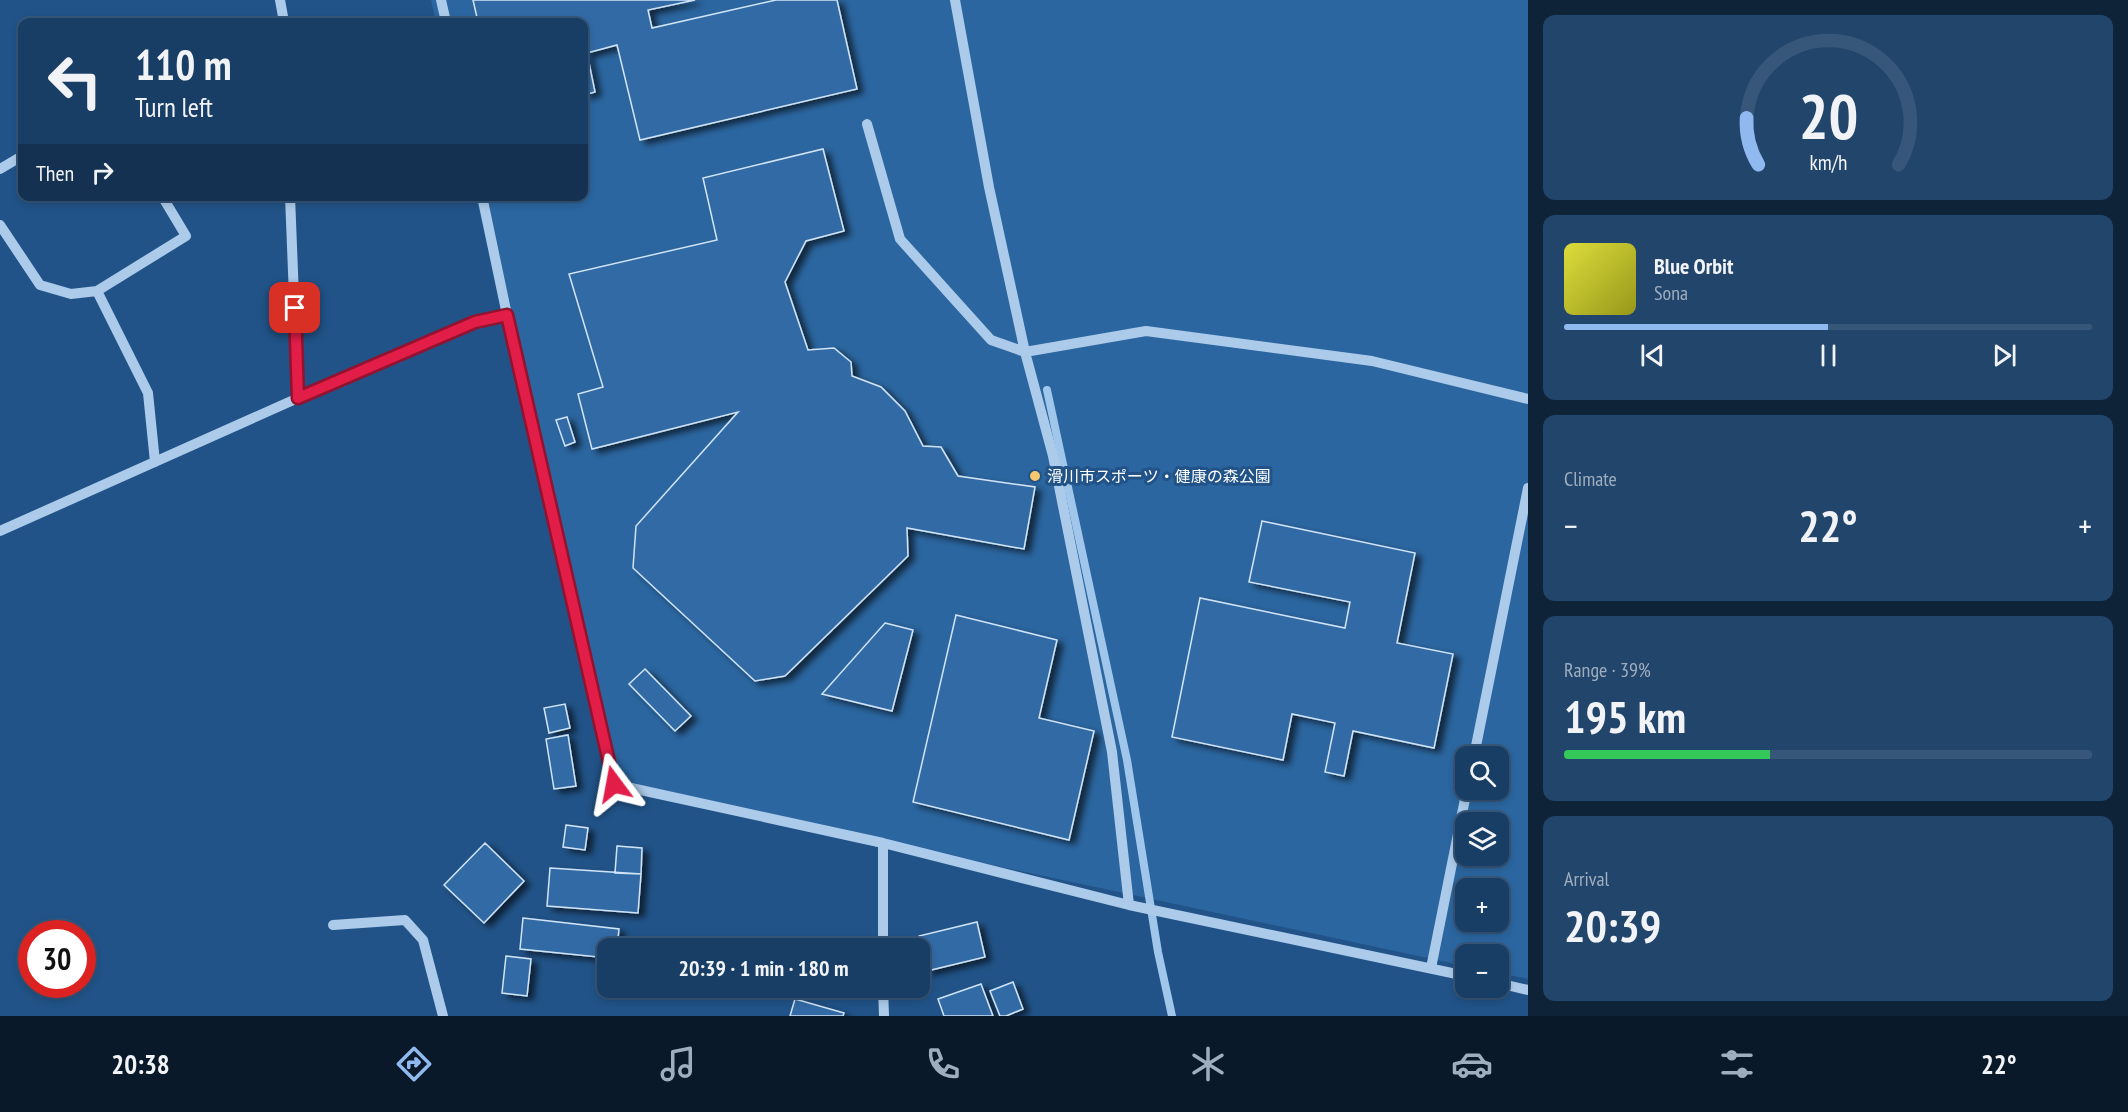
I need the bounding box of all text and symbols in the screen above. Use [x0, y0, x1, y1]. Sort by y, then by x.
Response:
text: 110 m [135, 37, 232, 92]
icon: left [36, 42, 114, 120]
text: 20 [1798, 75, 1858, 156]
text: Turn left [135, 90, 213, 124]
text: km/h [1809, 148, 1847, 176]
icon: right [86, 156, 119, 189]
text: Then [36, 159, 74, 187]
text: Blue Orbit [1654, 252, 1733, 280]
text: Sona [1654, 280, 1688, 306]
pin [269, 282, 320, 333]
icon: arrive [278, 291, 311, 324]
icon: previous [1636, 339, 1669, 372]
icon: pause [1812, 339, 1845, 372]
icon: next [1988, 339, 2021, 372]
place label: 滑川市スポーツ・健康の森公園 [1047, 466, 1271, 486]
text: Climate [1564, 466, 1617, 492]
marker: 滑川市スポーツ・健康の森公園 [1028, 469, 1042, 483]
text: 22° [1798, 496, 1858, 554]
text: − [1564, 504, 1578, 547]
text: + [2078, 504, 2092, 547]
text: Range · 39% [1564, 657, 1651, 683]
text: 195 km [1564, 687, 1686, 745]
map controls [1455, 746, 1509, 998]
button: search [1455, 746, 1509, 800]
position arrow [582, 752, 646, 816]
button: layers [1455, 812, 1509, 866]
text: Arrival [1564, 866, 1609, 892]
button: + [1455, 878, 1509, 932]
text: 20:39 [1564, 896, 1661, 954]
speed limit sign: 30 [18, 920, 96, 998]
button: − [1455, 944, 1509, 998]
text: 20:39 · 1 min · 180 m [678, 954, 849, 982]
icon: directions [393, 1043, 435, 1085]
icon: music [657, 1043, 699, 1085]
icon: phone [922, 1043, 964, 1085]
icon: climate [1187, 1043, 1229, 1085]
icon: car [1451, 1043, 1493, 1085]
icon: filters [1716, 1043, 1758, 1085]
text: 20:38 [111, 1047, 170, 1081]
text: 22° [1981, 1047, 2017, 1081]

